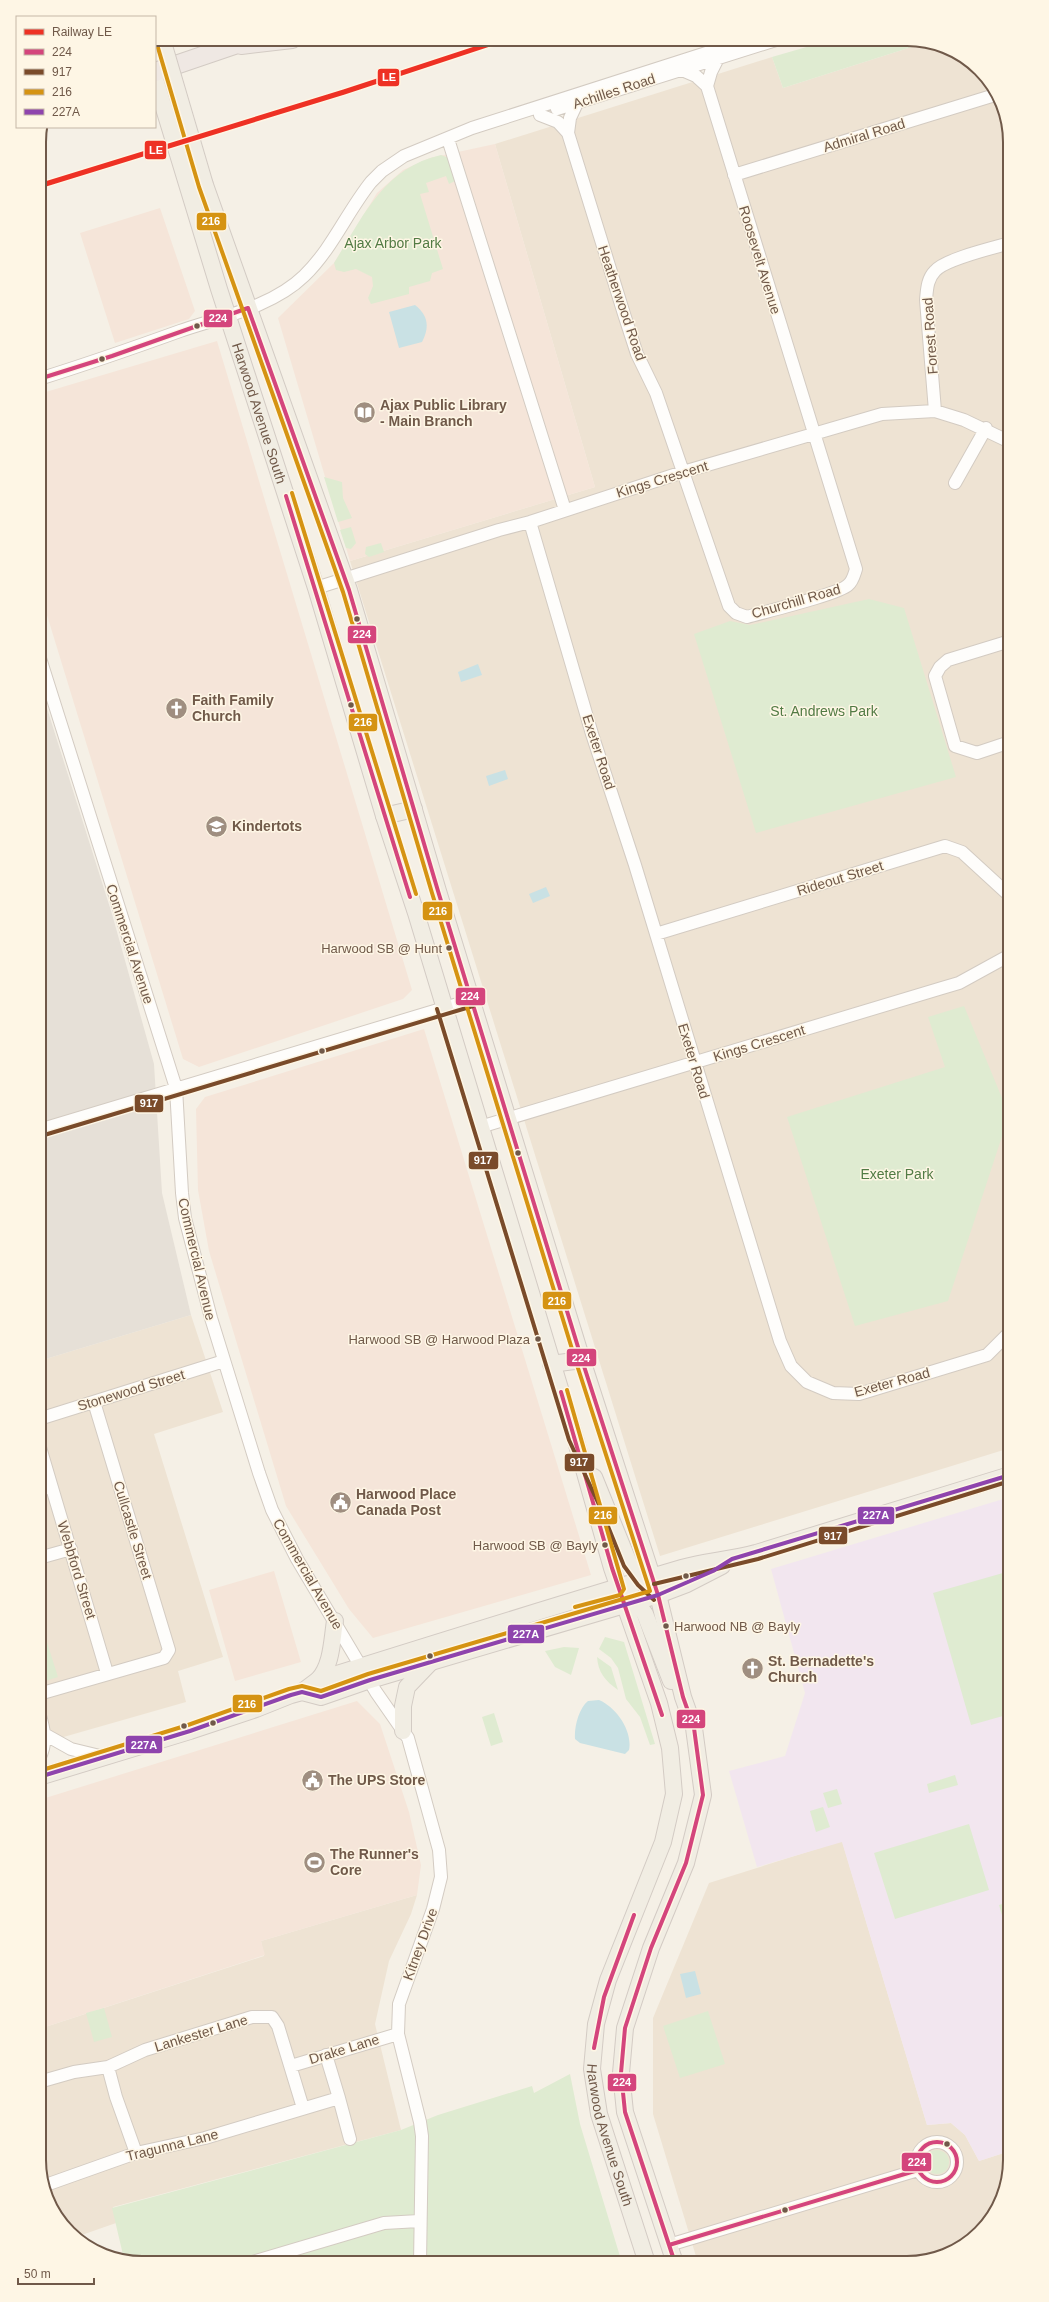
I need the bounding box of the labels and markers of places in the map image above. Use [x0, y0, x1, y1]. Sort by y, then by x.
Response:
unlabelled marker [192, 321, 202, 331]
unlabelled marker [97, 354, 107, 364]
place label: Ajax Public Library - Main Branch [380, 397, 507, 429]
library icon: Ajax Public Library - Main Branch [352, 400, 378, 426]
unlabelled marker [352, 614, 362, 624]
place label: Faith Family Church [192, 692, 274, 724]
church icon: Faith Family Church [164, 695, 190, 721]
unlabelled marker [346, 700, 356, 710]
school or university icon: Kindertots [203, 813, 229, 839]
place label: Kindertots [232, 818, 302, 834]
place label: Harwood SB @ Hunt [321, 941, 442, 956]
marker: Harwood SB @ Hunt [444, 943, 454, 953]
unlabelled marker [317, 1046, 327, 1056]
unlabelled marker [513, 1148, 523, 1158]
place label: Harwood SB @ Harwood Plaza [348, 1332, 531, 1347]
marker: Harwood SB @ Harwood Plaza [533, 1334, 543, 1344]
place label: Harwood Place Canada Post [356, 1486, 457, 1518]
public building icon: Harwood Place Canada Post [327, 1489, 353, 1515]
place label: Harwood SB @ Bayly [473, 1538, 598, 1553]
marker: Harwood SB @ Bayly [600, 1540, 610, 1550]
unlabelled marker [681, 1571, 691, 1581]
place label: Harwood NB @ Bayly [674, 1619, 800, 1634]
marker: Harwood NB @ Bayly [661, 1621, 671, 1631]
unlabelled marker [425, 1651, 435, 1661]
place label: St. Bernadette's Church [768, 1653, 874, 1685]
church icon: St. Bernadette's Church [739, 1656, 765, 1682]
unlabelled marker [208, 1718, 218, 1728]
unlabelled marker [179, 1721, 189, 1731]
public building icon: The UPS Store [299, 1767, 325, 1793]
place label: The UPS Store [328, 1772, 425, 1788]
place label: The Runner's Core [330, 1846, 419, 1878]
sports icon: The Runner's Core [301, 1849, 327, 1875]
unlabelled marker [942, 2139, 952, 2149]
unlabelled marker [780, 2205, 790, 2215]

